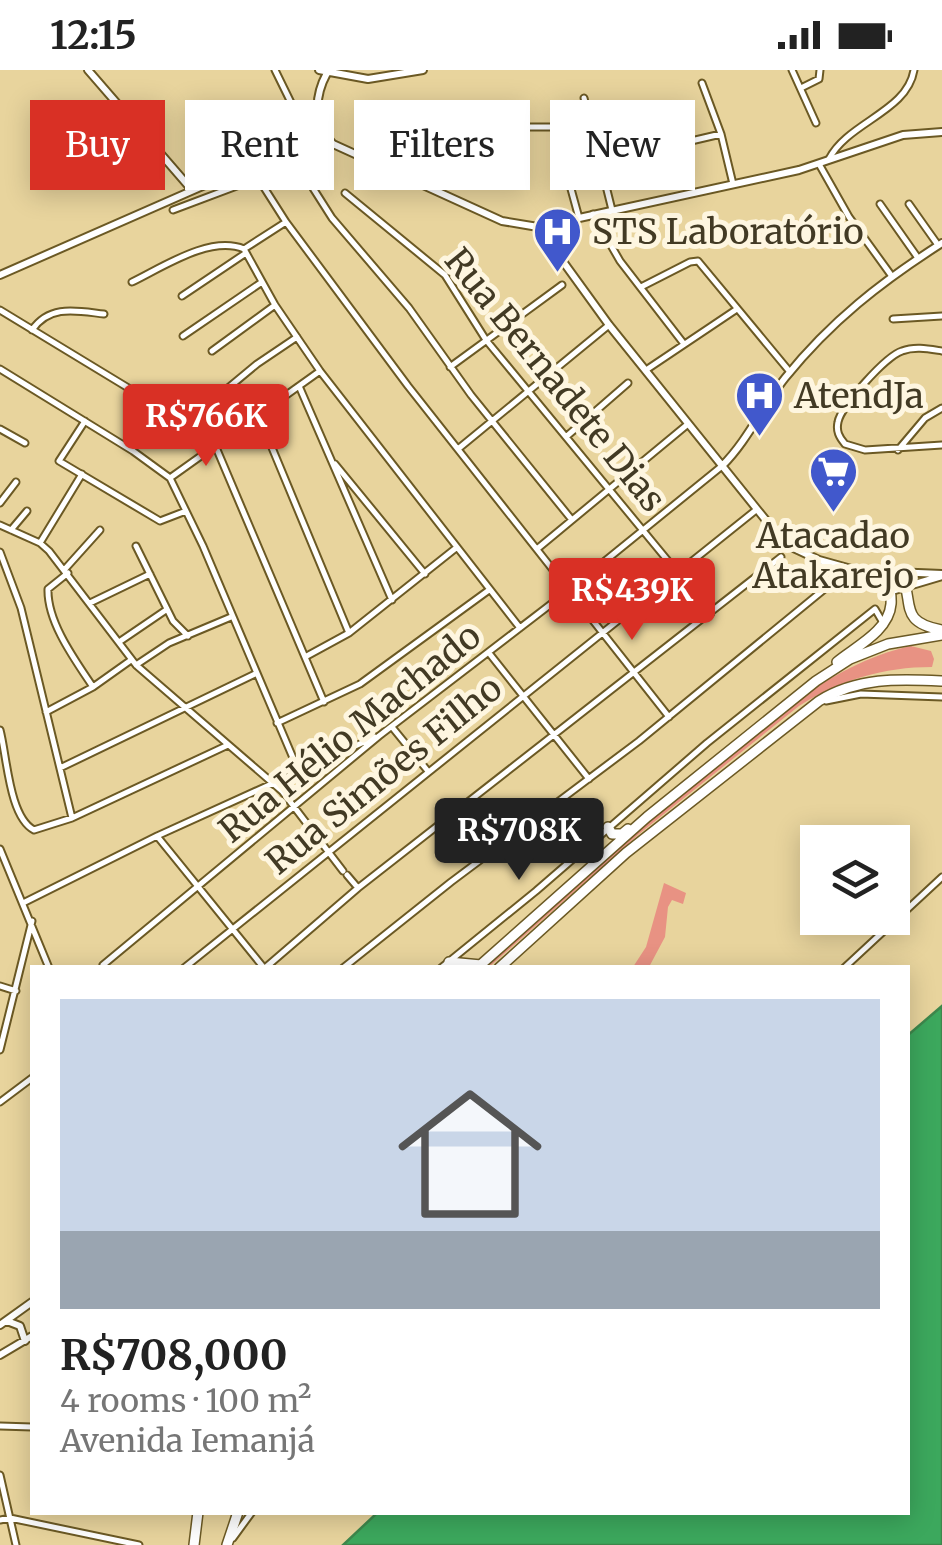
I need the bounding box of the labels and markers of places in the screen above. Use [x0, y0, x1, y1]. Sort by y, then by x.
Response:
hospital icon: STS Laboratório [531, 206, 583, 274]
place label: STS Laboratório [592, 210, 864, 254]
hospital icon: AtendJa [733, 370, 785, 438]
place label: AtendJa [793, 374, 924, 418]
pin: R$766K [125, 384, 287, 469]
supermarket icon: Atacadao Atakarejo [807, 446, 859, 514]
place label: Atacadao Atakarejo [751, 514, 914, 598]
pin: R$439K [551, 558, 713, 643]
pin: R$708K [438, 798, 600, 883]

